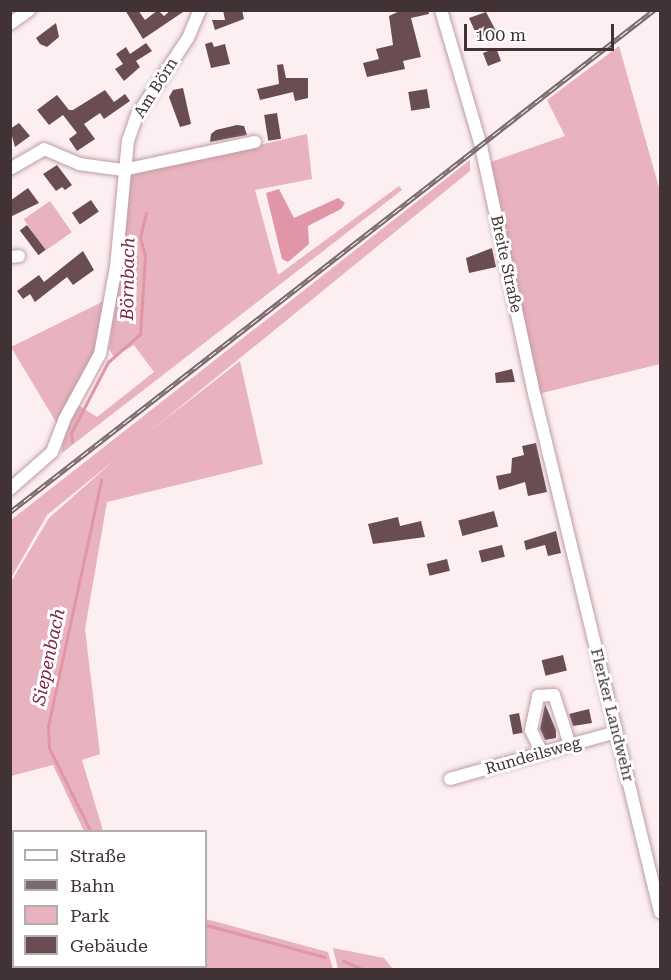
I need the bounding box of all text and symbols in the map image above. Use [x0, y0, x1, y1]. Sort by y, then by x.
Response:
scale bar [467, 12, 617, 50]
text: 100 m [475, 24, 526, 45]
street label: Am Börn [130, 54, 182, 122]
street label: Breite Straße [486, 213, 526, 315]
water label: Börnbach [116, 237, 140, 321]
water label: Siepenbach [28, 607, 70, 707]
street label: Flerker Landwehr [586, 646, 638, 784]
street label: Rundeilsweg [483, 733, 583, 779]
legend [12, 830, 207, 968]
text: Straße [70, 845, 126, 866]
text: Bahn [70, 875, 115, 896]
text: Park [70, 905, 110, 926]
text: Gebäude [70, 935, 148, 956]

